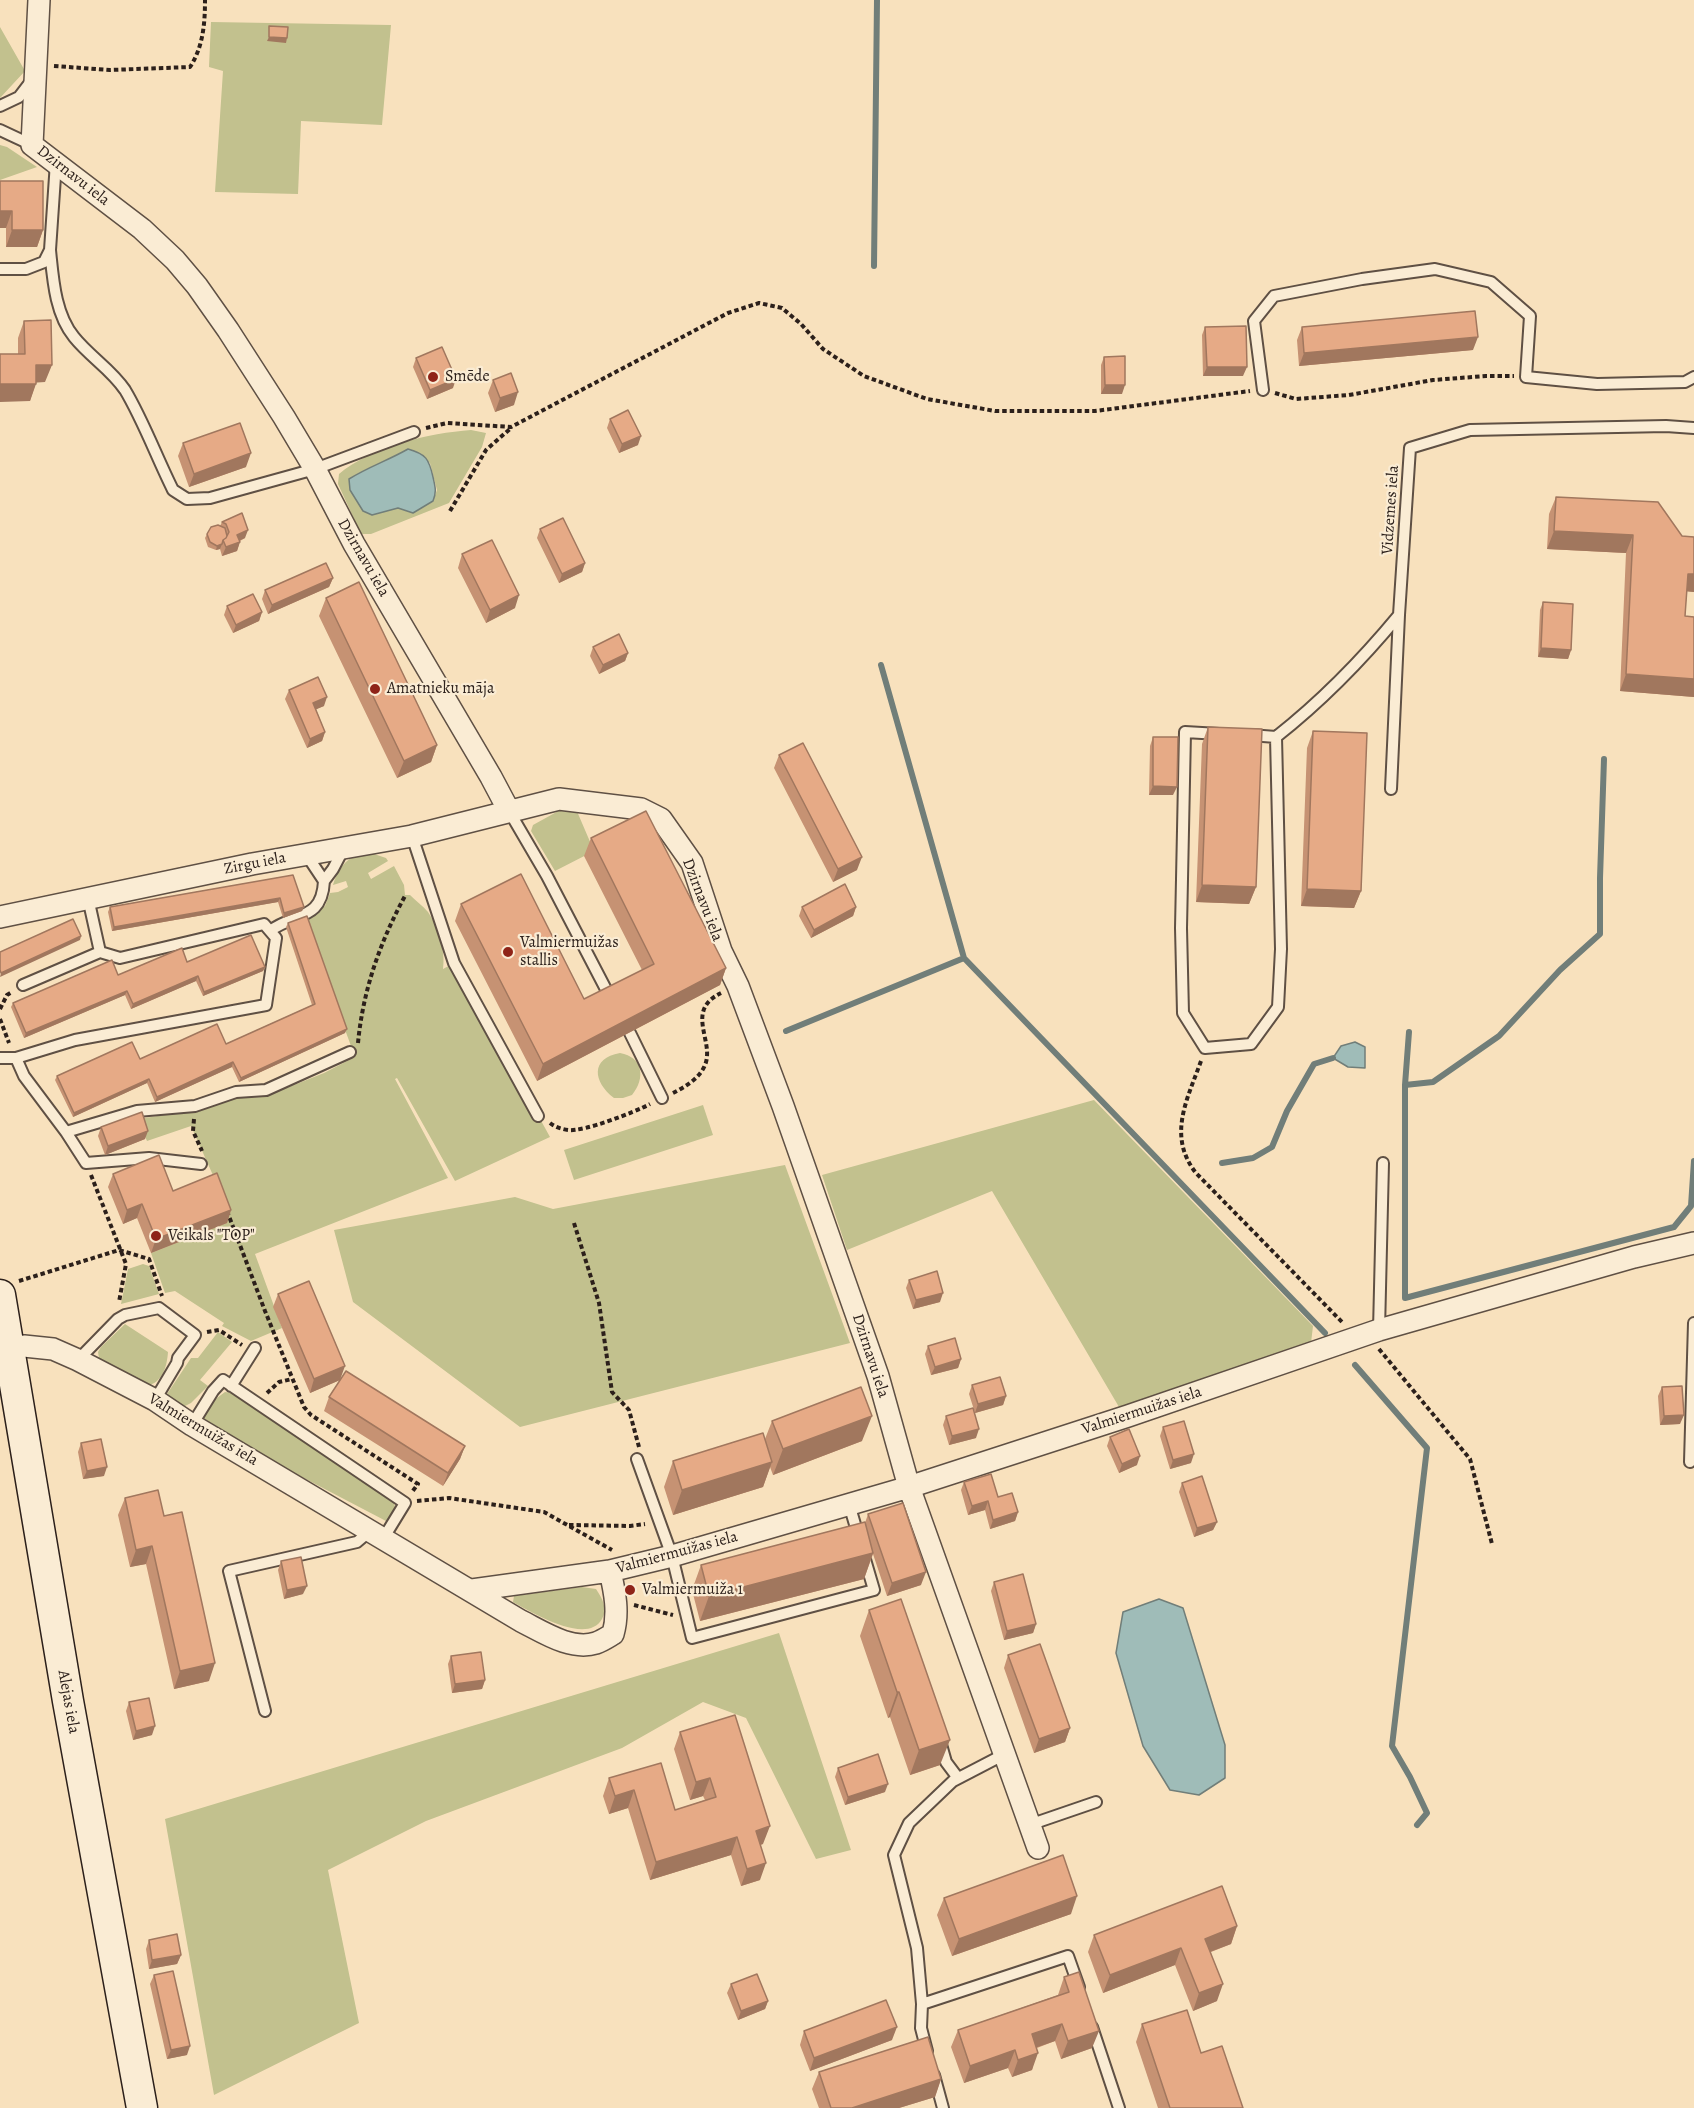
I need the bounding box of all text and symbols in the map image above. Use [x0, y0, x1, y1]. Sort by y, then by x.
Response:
street label: Dzirnavu iela [33, 142, 113, 210]
place label: Smēde [445, 367, 490, 387]
marker: Smēde [426, 370, 440, 384]
street label: Vidzemes iela [1378, 465, 1404, 555]
street label: Dzirnavu iela [333, 515, 393, 601]
place label: Amatnieku māja [387, 679, 495, 699]
marker: Amatnieku māja [368, 682, 382, 696]
street label: Zirgu iela [222, 849, 288, 879]
street label: Dzirnavu iela [677, 856, 727, 944]
place label: Valmiermuižas stallis [520, 933, 619, 971]
marker: Valmiermuižas stallis [501, 945, 515, 959]
place label: Veikals "TOP" [168, 1226, 255, 1246]
marker: Veikals "TOP" [149, 1229, 163, 1243]
street label: Dzirnavu iela [847, 1312, 893, 1400]
street label: Valmiermuižas iela [1080, 1383, 1204, 1439]
street label: Valmiermuižas iela [145, 1390, 261, 1470]
street label: Valmiermuižas iela [614, 1528, 740, 1578]
place label: Valmiermuiža 1 [642, 1580, 743, 1600]
marker: Valmiermuiža 1 [623, 1583, 637, 1597]
street label: Alejas iela [53, 1669, 83, 1735]

